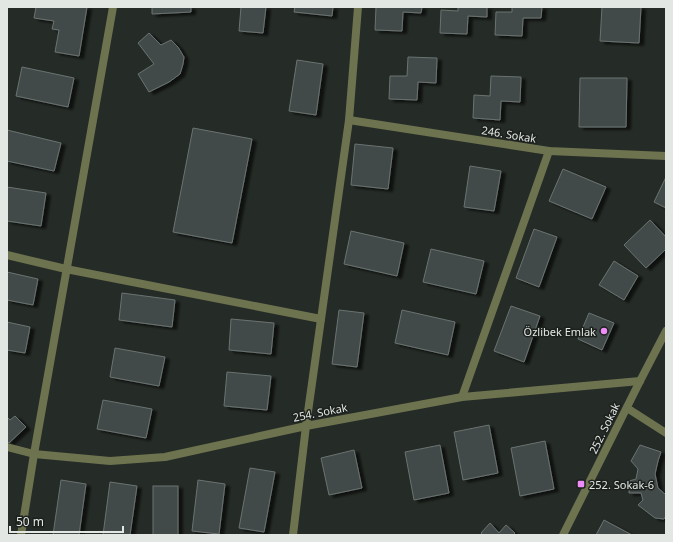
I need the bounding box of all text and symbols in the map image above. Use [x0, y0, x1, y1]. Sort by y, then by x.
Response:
street label: 246. Sokak [481, 122, 538, 146]
place label: Özlibek Emlak [524, 324, 596, 339]
marker: Özlibek Emlak [599, 326, 609, 336]
street label: 254. Sokak [291, 399, 349, 425]
street label: 252. Sokak [585, 400, 623, 456]
place label: 252. Sokak-6 [589, 477, 654, 492]
marker: 252. Sokak-6 [576, 479, 586, 489]
scale bar [10, 508, 123, 534]
text: 50 m [16, 513, 44, 530]

